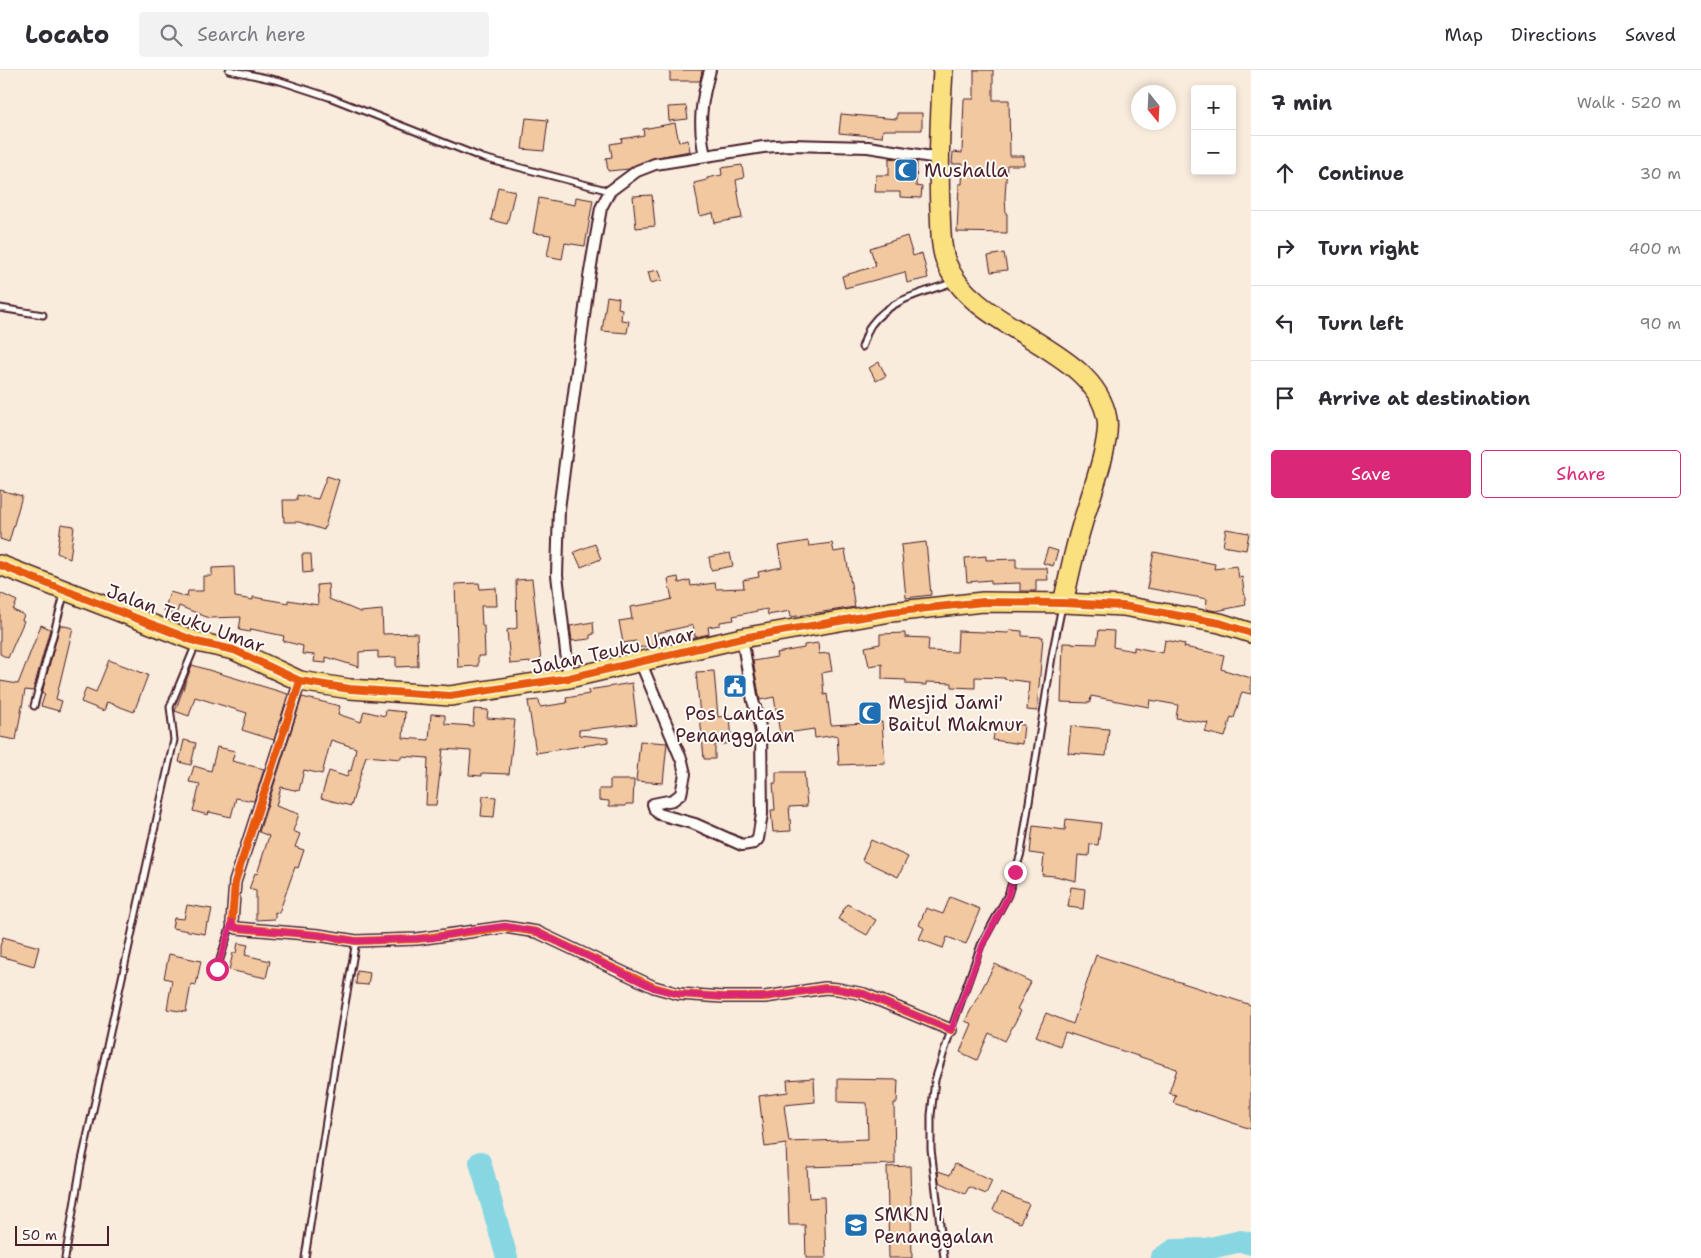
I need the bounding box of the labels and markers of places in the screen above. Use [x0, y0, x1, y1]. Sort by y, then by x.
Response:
mosque icon: Mushalla [893, 157, 919, 183]
place label: Mushalla [924, 158, 1009, 183]
public building icon: Pos Lantas Penanggalan [722, 673, 748, 699]
place label: Mesjid Jami' Baitul Makmur [888, 690, 1024, 737]
mosque icon: Mesjid Jami' Baitul Makmur [857, 700, 883, 726]
place label: Pos Lantas Penanggalan [675, 701, 795, 748]
place label: SMKN 1 Penanggalan [874, 1202, 994, 1249]
school or university icon: SMKN 1 Penanggalan [843, 1212, 869, 1238]

